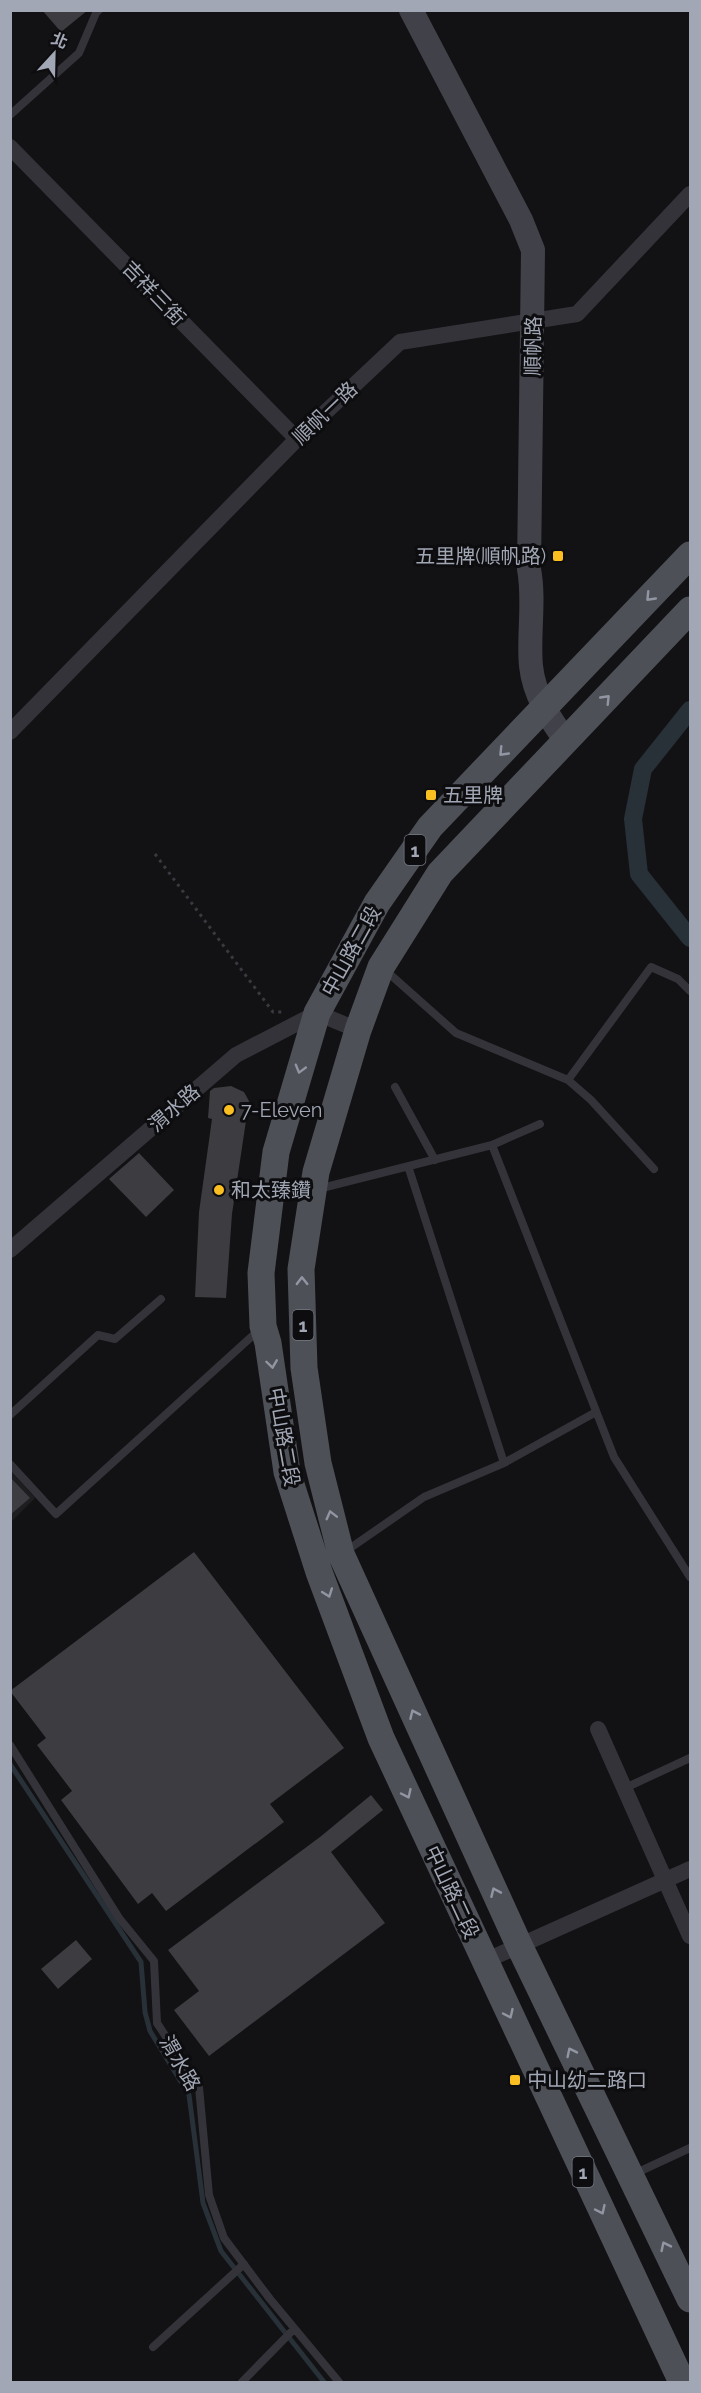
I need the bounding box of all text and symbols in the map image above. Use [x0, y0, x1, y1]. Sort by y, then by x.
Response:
north arrow [24, 24, 84, 84]
text: 北 [48, 29, 70, 52]
street label: 吉祥三街 [118, 256, 190, 330]
street label: 順帆路 [520, 316, 546, 376]
street label: 順帆一路 [288, 377, 362, 449]
place label: 五里牌(順帆路) [415, 544, 546, 568]
marker: 五里牌(順帆路) [551, 549, 565, 563]
one-way arrow [646, 591, 657, 601]
one-way arrow [599, 695, 610, 706]
one-way arrow [499, 745, 510, 755]
place label: 五里牌 [443, 783, 503, 807]
marker: 五里牌 [424, 788, 438, 802]
road number: 1 [404, 835, 426, 865]
street label: 中山路二段 [316, 901, 386, 1001]
one-way arrow [295, 1063, 307, 1074]
street label: 渭水路 [143, 1079, 205, 1137]
place label: 7-Eleven [241, 1098, 322, 1122]
marker: 7-Eleven [222, 1103, 236, 1117]
place label: 和太臻鑽 [231, 1178, 311, 1202]
marker: 和太臻鑽 [212, 1183, 226, 1197]
one-way arrow [295, 1277, 308, 1286]
road number: 1 [292, 1310, 314, 1340]
one-way arrow [265, 1359, 277, 1369]
street label: 中山路二段 [263, 1386, 305, 1488]
one-way arrow [326, 1510, 339, 1520]
one-way arrow [320, 1587, 333, 1598]
one-way arrow [409, 1710, 421, 1721]
one-way arrow [400, 1788, 412, 1799]
street label: 中山路二段 [420, 1842, 484, 1942]
one-way arrow [490, 1887, 502, 1898]
one-way arrow [502, 2008, 514, 2019]
street label: 渭水路 [155, 2031, 205, 2095]
one-way arrow [566, 2047, 578, 2058]
place label: 中山幼二路口 [527, 2068, 647, 2092]
marker: 中山幼二路口 [508, 2073, 522, 2087]
road number: 1 [572, 2157, 594, 2187]
one-way arrow [593, 2204, 605, 2215]
one-way arrow [661, 2242, 672, 2252]

